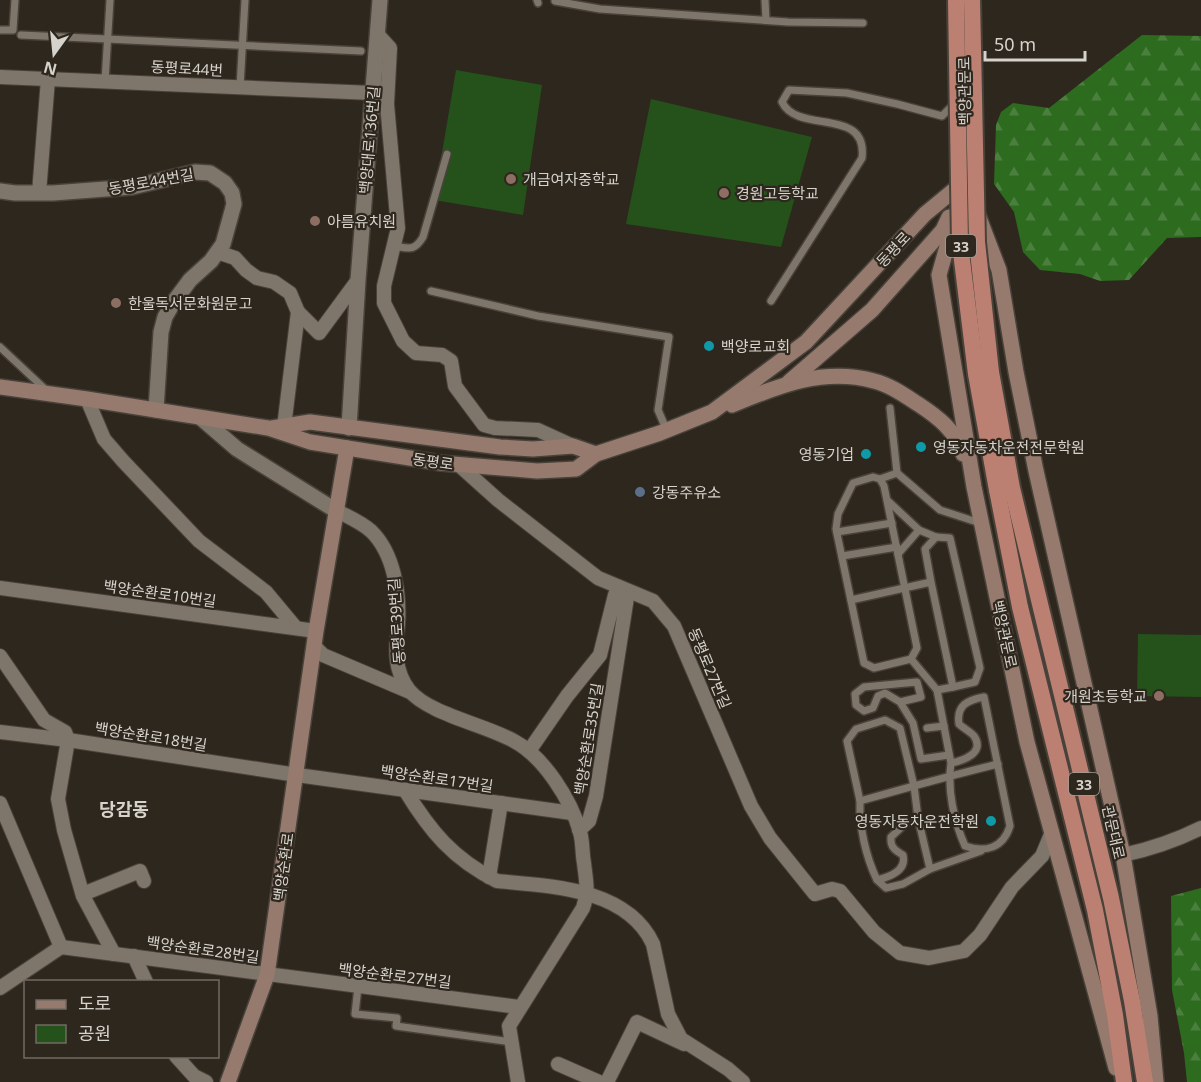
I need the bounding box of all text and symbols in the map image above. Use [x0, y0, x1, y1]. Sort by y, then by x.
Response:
north arrow [24, 24, 84, 84]
scale bar [985, 24, 1086, 62]
text: 50 m [994, 32, 1036, 56]
text: N [41, 56, 59, 81]
street label: 동평로44번 [150, 56, 224, 80]
street label: 백양관문로 [953, 56, 975, 126]
street label: 백양대로136번길 [354, 85, 384, 195]
street label: 동평로44번길 [107, 164, 195, 198]
place label: 개금여자중학교 [523, 169, 620, 189]
marker: 개금여자중학교 [504, 172, 518, 186]
place label: 경원고등학교 [736, 183, 819, 203]
marker: 경원고등학교 [717, 186, 731, 200]
place label: 아름유치원 [327, 211, 396, 231]
marker: 아름유치원 [308, 214, 322, 228]
street label: 동평로 [872, 227, 914, 271]
road number: 33 [946, 235, 976, 257]
place label: 한울독서문화원문고 [128, 293, 252, 313]
marker: 한울독서문화원문고 [109, 296, 123, 310]
place label: 백양로교회 [721, 336, 790, 356]
marker: 백양로교회 [702, 339, 716, 353]
place label: 영동자동차운전전문학원 [933, 437, 1085, 457]
marker: 영동자동차운전전문학원 [914, 440, 928, 454]
place label: 영동기업 [799, 444, 854, 464]
marker: 영동기업 [859, 447, 873, 461]
street label: 동평로 [411, 448, 455, 474]
place label: 강동주유소 [652, 482, 721, 502]
marker: 강동주유소 [633, 485, 647, 499]
street label: 백양순환로10번길 [102, 575, 218, 611]
street label: 동평로39번길 [383, 577, 409, 665]
street label: 백양관문로 [988, 598, 1022, 670]
street label: 동평로27번길 [684, 624, 736, 712]
street label: 백양순환로35번길 [569, 681, 607, 797]
place label: 개원초등학교 [1064, 686, 1147, 706]
marker: 개원초등학교 [1152, 689, 1166, 703]
street label: 백양순환로18번길 [93, 717, 209, 755]
street label: 백양순환로17번길 [379, 760, 495, 796]
road number: 33 [1069, 773, 1099, 795]
district label: 당감동 [99, 797, 149, 821]
street label: 관문대로 [1098, 803, 1130, 861]
place label: 영동자동차운전학원 [855, 811, 979, 831]
marker: 영동자동차운전학원 [984, 814, 998, 828]
street label: 백양순환로 [268, 831, 298, 903]
street label: 백양순환로28번길 [145, 931, 261, 967]
street label: 백양순환로27번길 [337, 958, 453, 992]
legend [24, 980, 219, 1058]
text: 도로 [78, 991, 111, 1015]
text: 공원 [78, 1021, 111, 1045]

